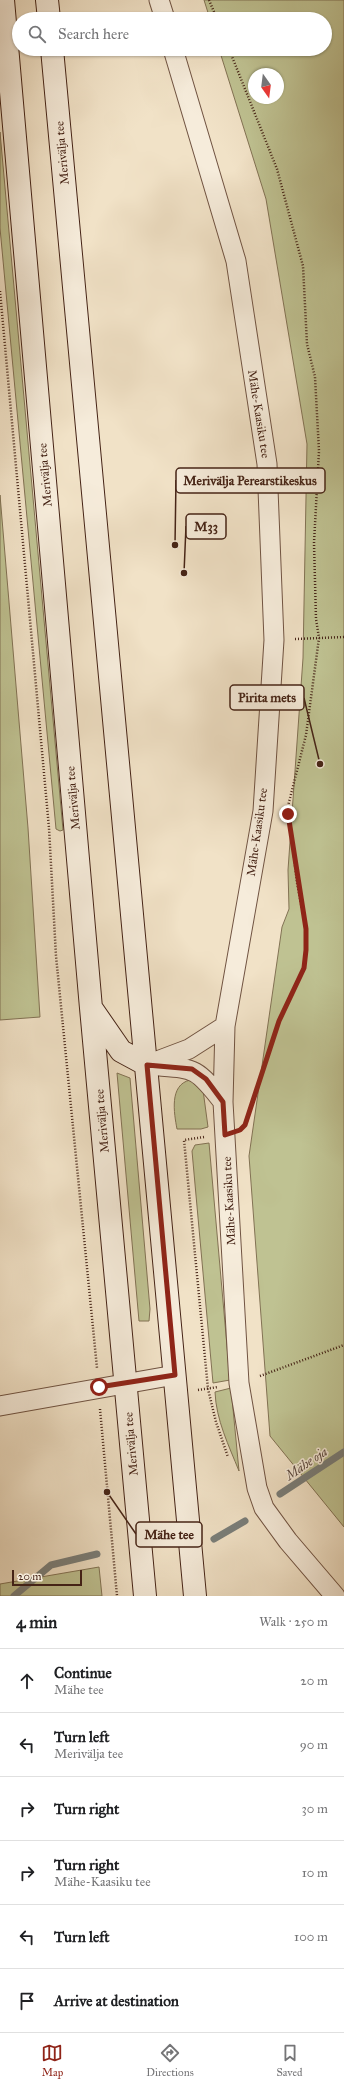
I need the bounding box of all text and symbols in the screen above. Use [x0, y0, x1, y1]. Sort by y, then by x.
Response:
search box [12, 12, 332, 56]
icon: search [26, 23, 48, 45]
text: Search here [58, 25, 129, 43]
north arrow [248, 68, 284, 104]
street label: Merivälja tee [52, 121, 72, 185]
street label: Mähe-Kaasiku tee [245, 369, 273, 459]
street label: Merivälja tee [35, 443, 55, 507]
callout: Merivälja Perearstikeskus [176, 468, 325, 493]
text: Merivälja Perearstikeskus [183, 473, 317, 489]
callout: M33 [186, 514, 226, 539]
text: M33 [194, 519, 218, 535]
callout: Pirita mets [230, 685, 304, 710]
text: Pirita mets [238, 690, 296, 706]
street label: Merivälja tee [63, 766, 83, 830]
street label: Mähe-Kaasiku tee [244, 787, 270, 877]
route end [279, 805, 297, 823]
street label: Merivälja tee [92, 1089, 112, 1153]
street label: Mähe-Kaasiku tee [220, 1156, 238, 1246]
route start [90, 1378, 108, 1396]
street label: Merivälja tee [121, 1412, 141, 1476]
water label: Mähe oja [281, 1444, 331, 1485]
callout: Mähe tee [136, 1522, 202, 1547]
text: Mähe tee [144, 1527, 194, 1543]
scale bar [12, 1568, 82, 1587]
text: 20 m [18, 1570, 41, 1583]
text: 4 min [16, 1612, 57, 1633]
text: Walk · 250 m [259, 1614, 328, 1630]
text: Continue [54, 1664, 112, 1682]
icon: ahead [16, 1670, 38, 1692]
text: 20 m [300, 1673, 328, 1689]
text: Mähe tee [54, 1682, 104, 1698]
text: Turn left [54, 1728, 110, 1746]
icon: left [16, 1734, 38, 1756]
text: 90 m [300, 1737, 328, 1753]
text: Merivälja tee [54, 1746, 123, 1762]
icon: right [16, 1798, 38, 1820]
text: Turn right [54, 1800, 119, 1818]
text: 30 m [302, 1801, 328, 1817]
text: Turn right [54, 1856, 119, 1874]
icon: right [16, 1862, 38, 1884]
text: 10 m [302, 1865, 328, 1881]
text: Mähe-Kaasiku tee [54, 1874, 151, 1890]
icon: left [16, 1926, 38, 1948]
text: Turn left [54, 1928, 110, 1946]
text: 100 m [294, 1929, 328, 1945]
icon: arrive [16, 1990, 38, 2012]
text: Arrive at destination [54, 1992, 179, 2010]
tab: Map [41, 2042, 63, 2079]
tab: Directions [146, 2042, 194, 2079]
tab: Saved [276, 2042, 303, 2079]

